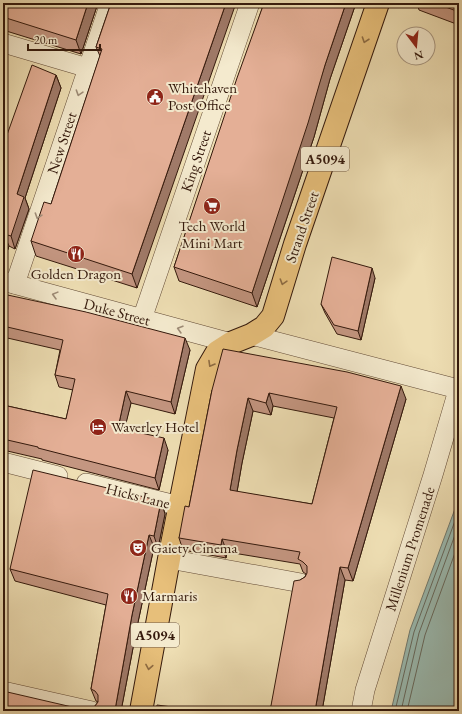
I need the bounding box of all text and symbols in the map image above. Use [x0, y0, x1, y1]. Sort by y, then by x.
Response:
scale bar [28, 26, 100, 52]
north arrow [396, 26, 436, 66]
text: 20 m [34, 32, 58, 48]
one-way arrow [362, 36, 370, 43]
text: N [412, 48, 425, 64]
place label: Whitehaven Post Office [168, 78, 237, 114]
public building icon: Whitehaven Post Office [145, 87, 165, 107]
one-way arrow [75, 89, 84, 96]
street label: New Street [43, 109, 81, 176]
street label: King Street [176, 127, 215, 194]
road number: A5094 [301, 147, 349, 171]
street label: Strand Street [280, 188, 323, 265]
supermarket icon: Tech World Mini Mart [202, 196, 222, 216]
one-way arrow [34, 212, 43, 219]
place label: Tech World Mini Mart [179, 216, 246, 252]
restaurant icon: Golden Dragon [66, 244, 86, 264]
place label: Golden Dragon [31, 264, 121, 283]
one-way arrow [280, 279, 288, 286]
one-way arrow [51, 291, 58, 300]
street label: Duke Street [82, 294, 153, 330]
one-way arrow [177, 325, 184, 334]
one-way arrow [208, 360, 215, 367]
hotel icon: Waverley Hotel [88, 417, 108, 437]
place label: Waverley Hotel [111, 417, 199, 436]
street label: Hicks Lane [104, 478, 172, 513]
street label: Millenium Promenade [380, 484, 439, 614]
theatre icon: Gaiety Cinema [128, 538, 148, 558]
place label: Gaiety Cinema [151, 538, 237, 557]
restaurant icon: Marmaris [119, 586, 139, 606]
place label: Marmaris [142, 586, 198, 605]
road number: A5094 [131, 623, 179, 647]
one-way arrow [145, 663, 154, 670]

